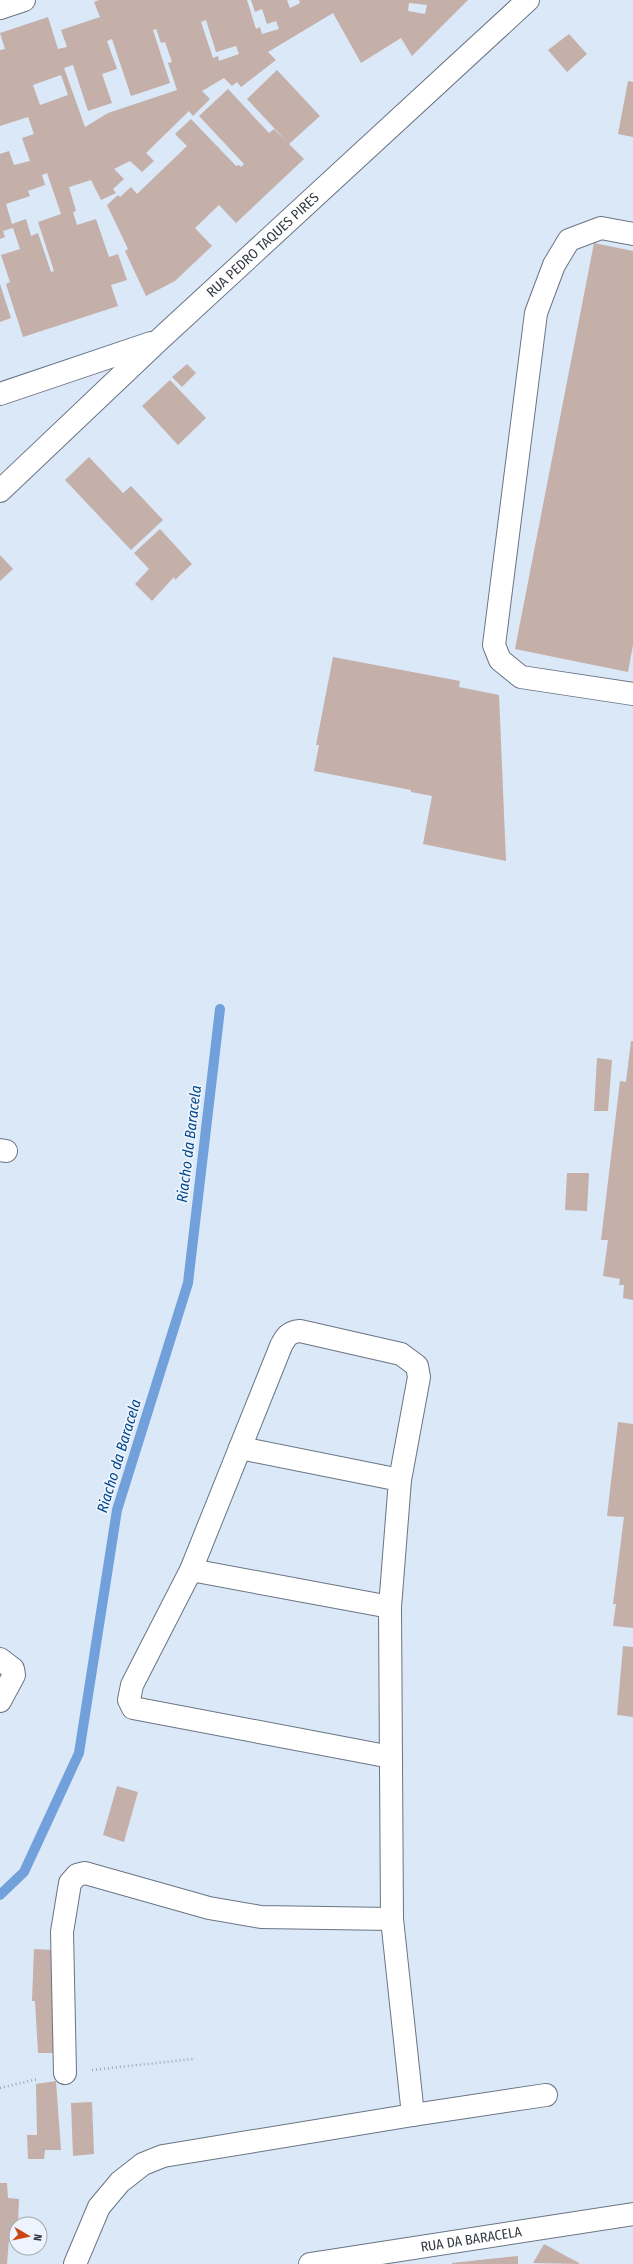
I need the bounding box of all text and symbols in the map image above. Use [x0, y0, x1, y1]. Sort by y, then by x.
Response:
street label: RUA PEDRO TAQUES PIRES [203, 189, 323, 301]
water label: Riacho da Baracela [173, 1084, 205, 1204]
water label: Riacho da Baracela [93, 1397, 145, 1515]
north arrow [8, 2216, 48, 2256]
street label: RUA DA BARACELA [419, 2223, 524, 2256]
text: N [30, 2233, 44, 2242]

